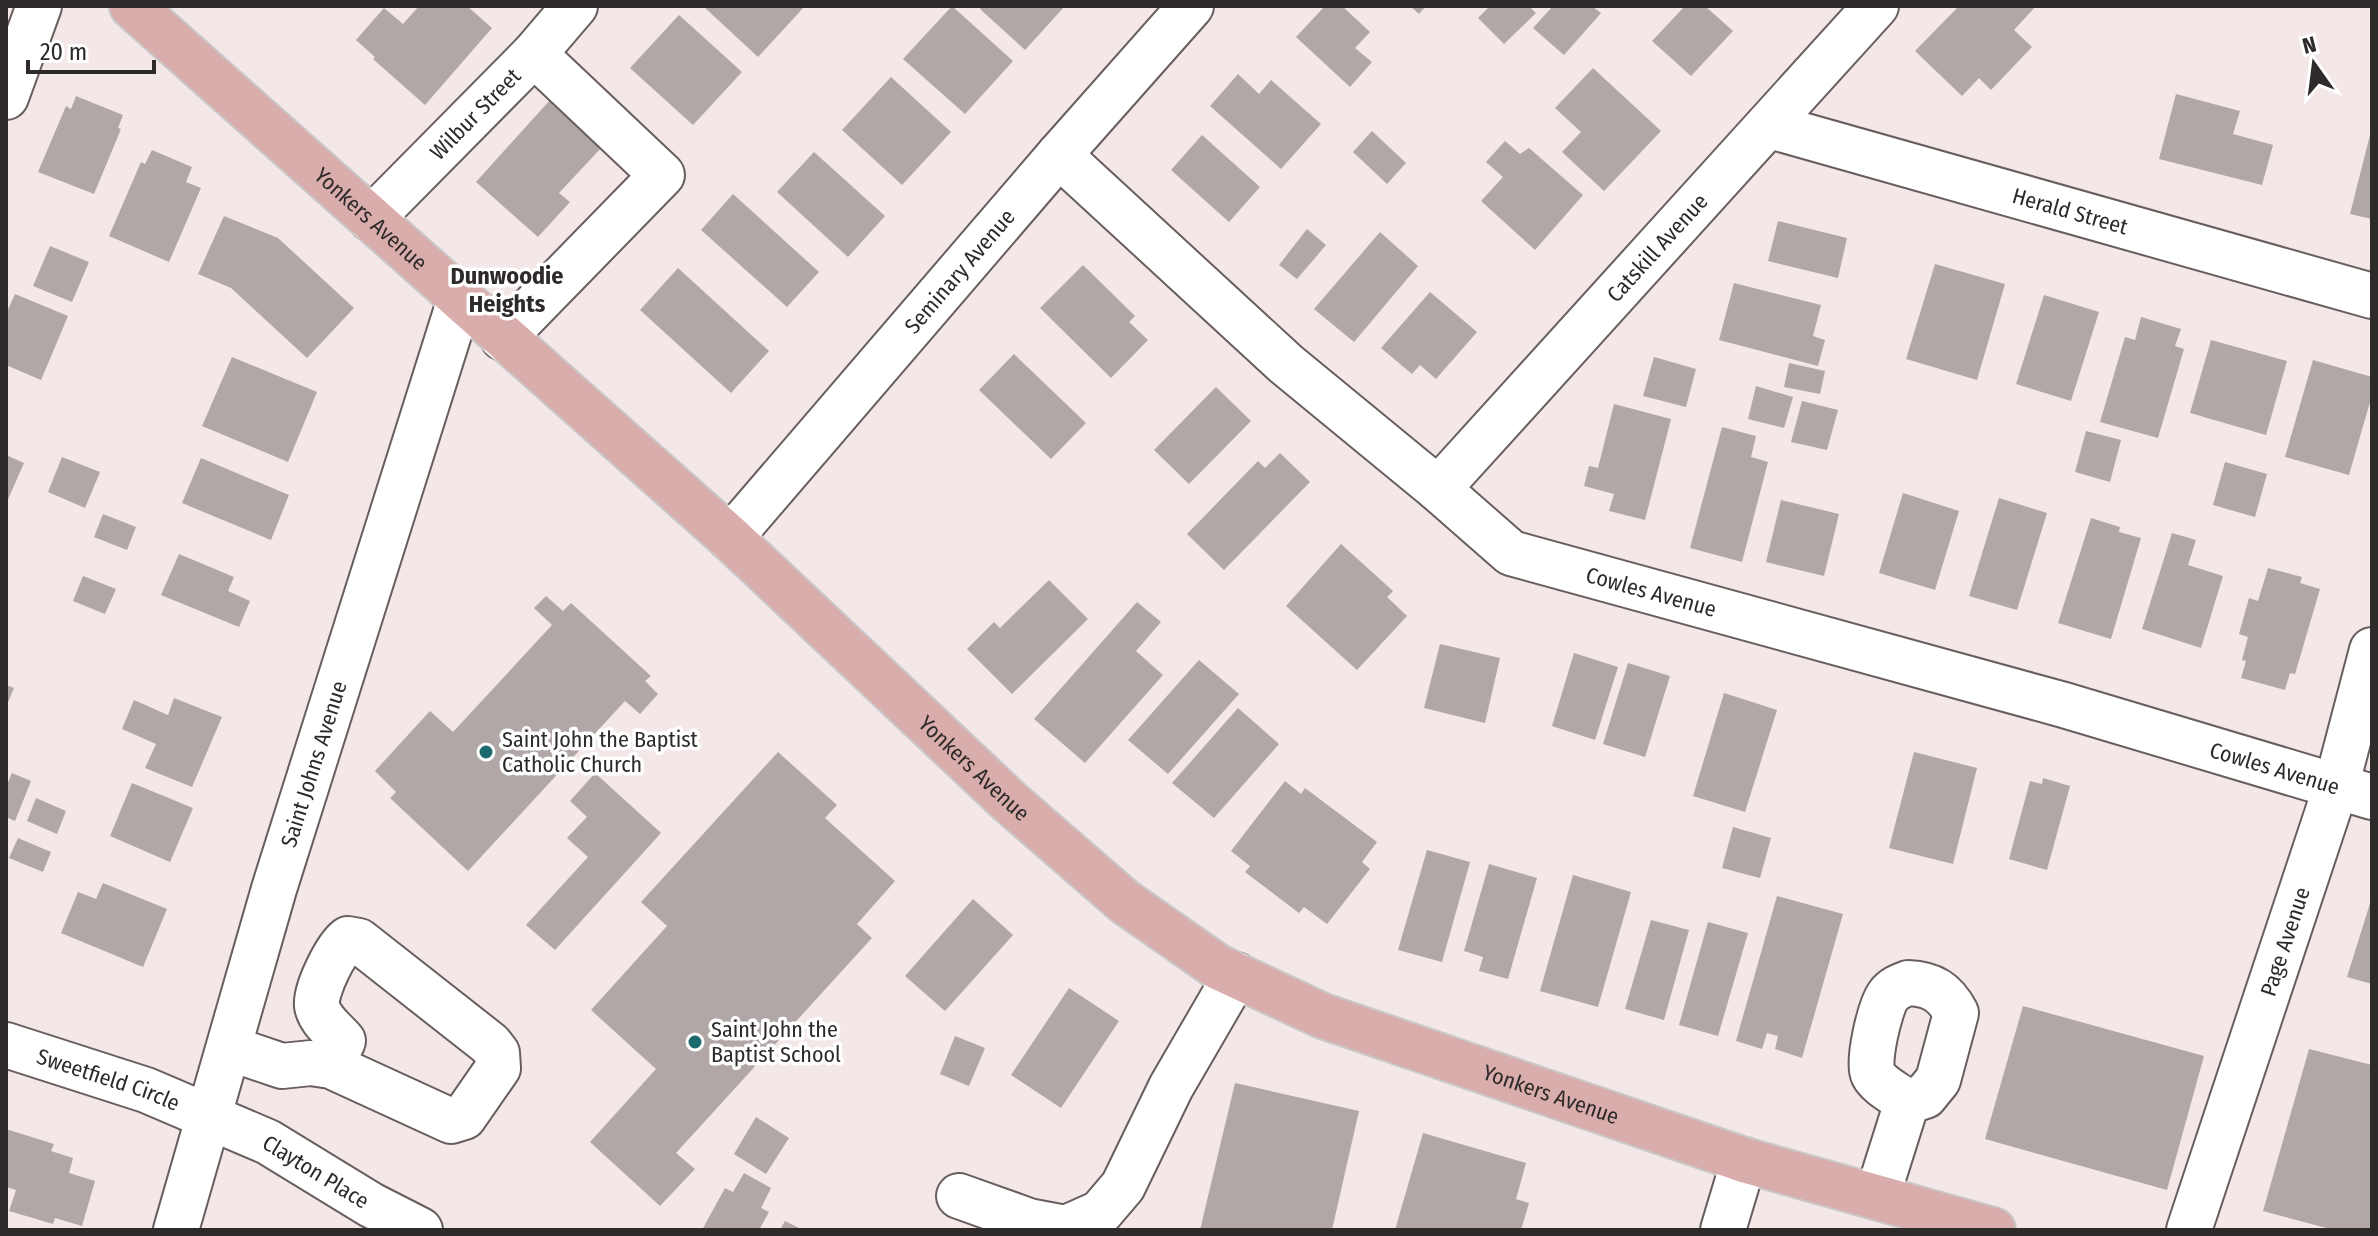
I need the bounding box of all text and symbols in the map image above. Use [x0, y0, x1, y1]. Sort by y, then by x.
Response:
scale bar [28, 24, 154, 74]
north arrow [2274, 24, 2354, 104]
text: N [2300, 30, 2319, 60]
text: 20 m [40, 38, 87, 66]
street label: Wilbur Street [424, 62, 527, 166]
street label: Yonkers Avenue [309, 162, 433, 276]
street label: Herald Street [2009, 182, 2132, 241]
street label: Catskill Avenue [1601, 188, 1713, 308]
street label: Seminary Avenue [899, 204, 1021, 339]
district label: Dunwoodie Heights [451, 262, 563, 318]
street label: Cowles Avenue [1583, 561, 1719, 623]
street label: Saint Johns Avenue [275, 678, 353, 850]
street label: Yonkers Avenue [913, 710, 1035, 827]
place label: Saint John the Baptist Catholic Church [502, 726, 699, 778]
street label: Cowles Avenue [2207, 736, 2343, 801]
marker: Saint John the Baptist Catholic Church [477, 743, 495, 761]
street label: Page Avenue [2255, 884, 2316, 1000]
place label: Saint John the Baptist School [711, 1016, 841, 1068]
marker: Saint John the Baptist School [686, 1033, 704, 1051]
street label: Sweetfield Circle [34, 1043, 184, 1117]
street label: Yonkers Avenue [1479, 1059, 1622, 1130]
street label: Clayton Place [258, 1129, 374, 1215]

